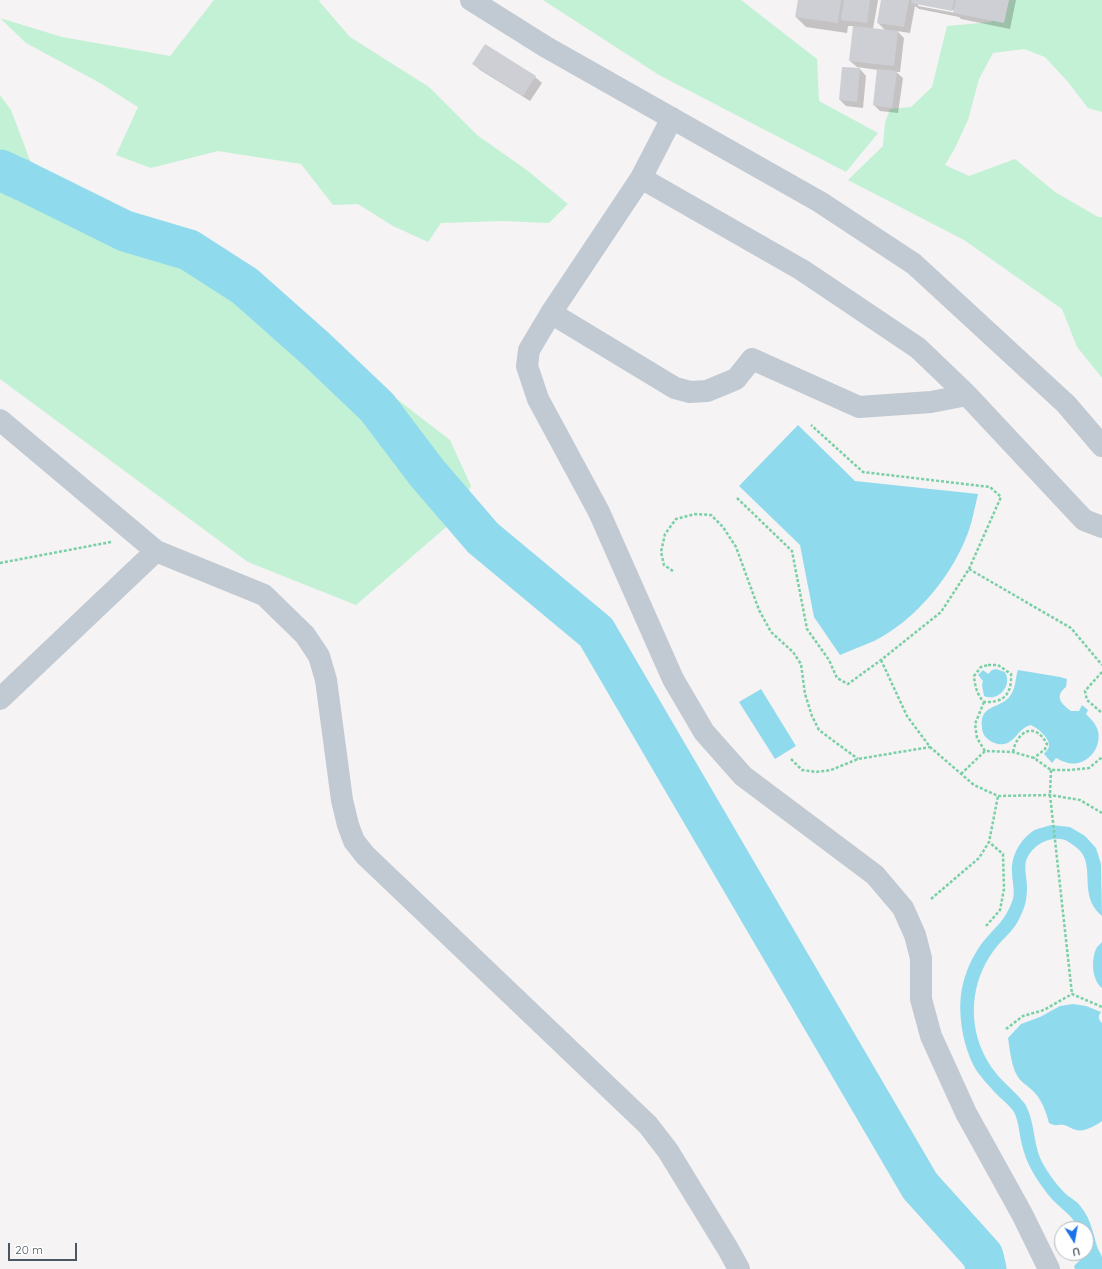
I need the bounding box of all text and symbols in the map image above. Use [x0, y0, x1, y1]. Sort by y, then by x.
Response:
north arrow [1054, 1221, 1094, 1261]
scale bar [10, 1235, 79, 1261]
text: 20 m [15, 1242, 43, 1257]
text: U [1071, 1244, 1081, 1259]

